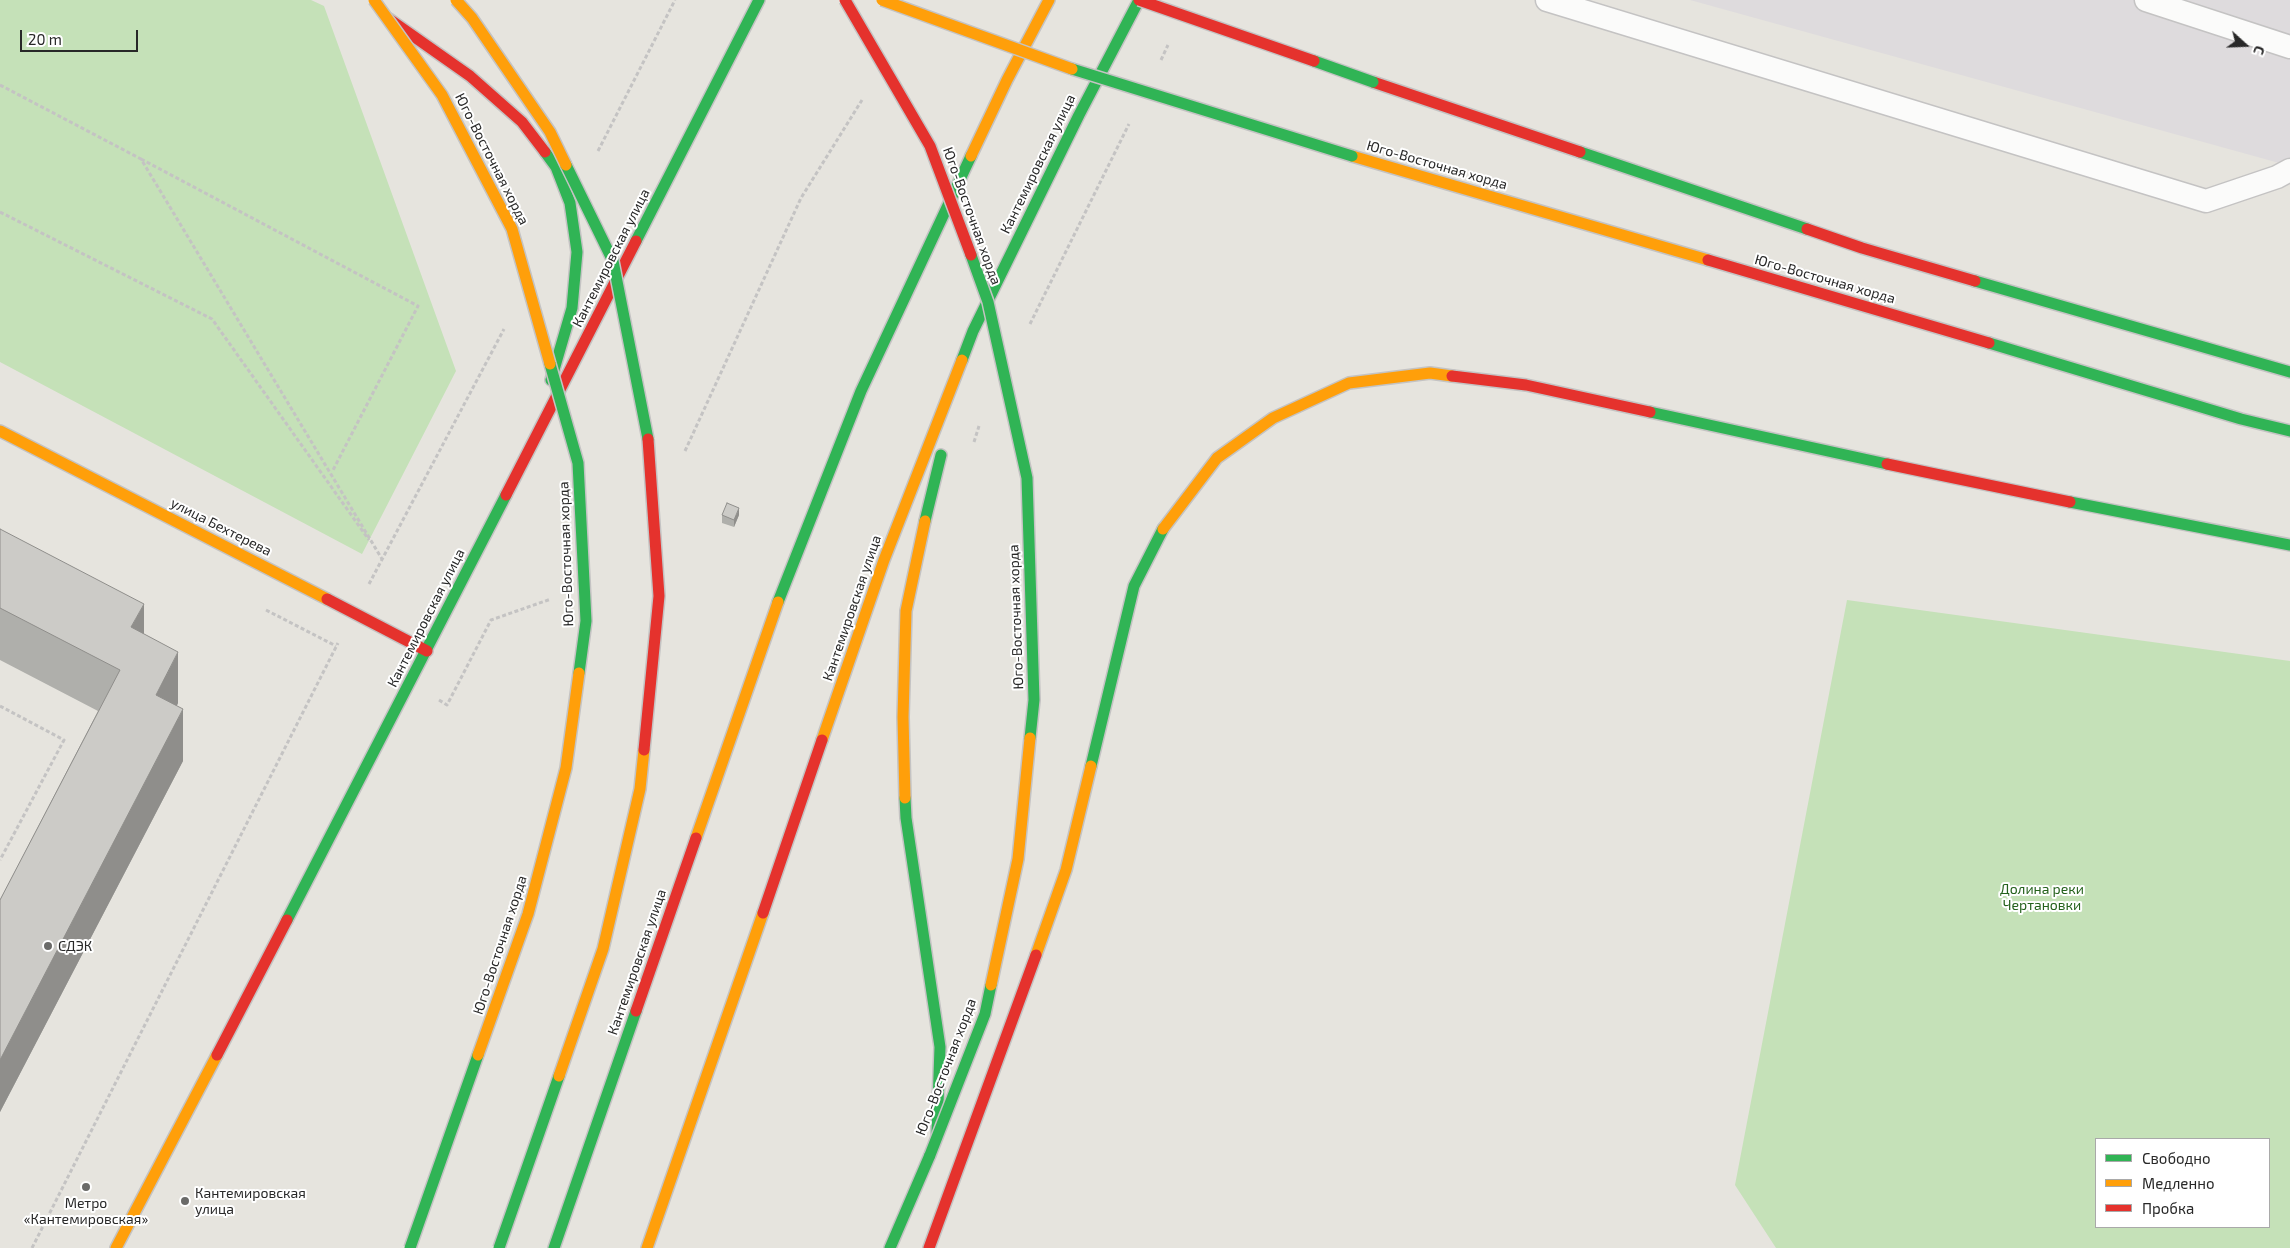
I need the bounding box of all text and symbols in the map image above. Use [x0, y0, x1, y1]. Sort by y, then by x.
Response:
scale bar [22, 20, 140, 52]
north arrow [2220, 20, 2270, 70]
text: 20 m [28, 30, 62, 48]
text: С [2250, 44, 2269, 57]
street label: Юго-Восточная хорда [452, 90, 532, 228]
street label: Кантемировская улица [997, 92, 1079, 236]
street label: Юго-Восточная хорда [1365, 137, 1509, 193]
street label: Юго-Восточная хорда [939, 145, 1005, 287]
street label: Кантемировская улица [569, 186, 653, 330]
street label: Юго-Восточная хорда [1753, 251, 1897, 307]
street label: Юго-Восточная хорда [555, 481, 577, 627]
street label: улица Бехтерева [168, 494, 274, 560]
street label: Кантемировская улица [819, 533, 885, 683]
street label: Юго-Восточная хорда [1005, 544, 1027, 690]
street label: Кантемировская улица [384, 546, 468, 690]
street label: Юго-Восточная хорда [470, 873, 530, 1017]
park label: Долина реки Чертановки [2000, 881, 2084, 914]
street label: Кантемировская улица [604, 887, 670, 1037]
place label: СДЭК [58, 938, 92, 954]
marker: СДЭК [42, 940, 54, 952]
street label: Юго-Восточная хорда [912, 996, 980, 1138]
legend [2095, 1138, 2270, 1228]
text: Свободно [2142, 1149, 2211, 1167]
text: Медленно [2142, 1174, 2215, 1192]
marker: Метро «Кантемировская» [80, 1181, 92, 1193]
place label: Кантемировская улица [195, 1185, 306, 1218]
place label: Метро «Кантемировская» [24, 1195, 148, 1228]
marker: Кантемировская улица [179, 1195, 191, 1207]
text: Пробка [2142, 1199, 2194, 1217]

